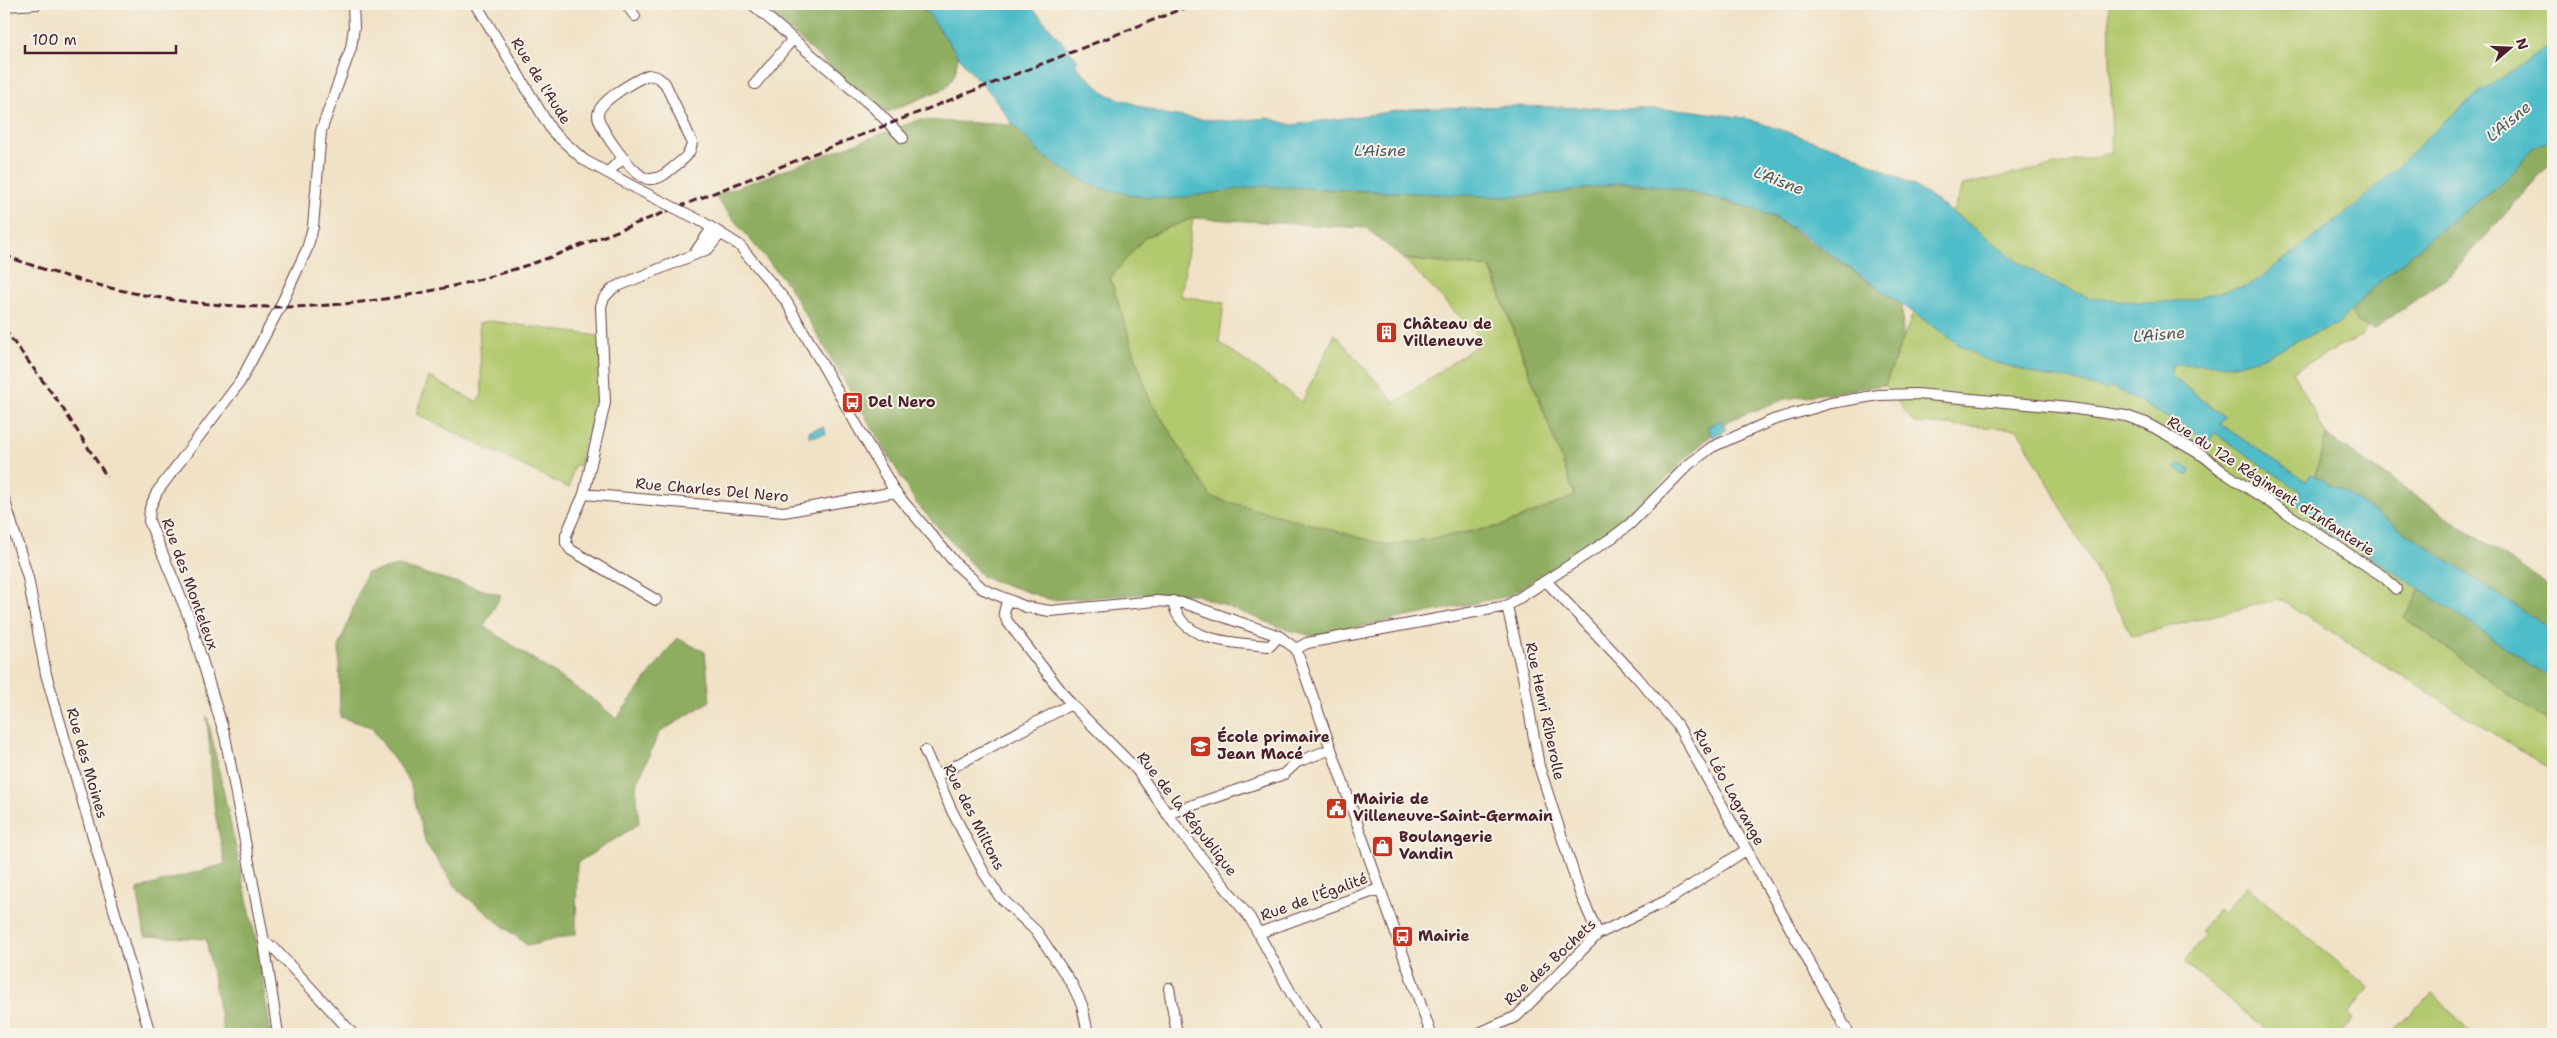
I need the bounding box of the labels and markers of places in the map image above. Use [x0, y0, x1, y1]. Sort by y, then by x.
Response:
place label: Château de Villeneuve [1403, 314, 1492, 351]
building icon: Château de Villeneuve [1375, 321, 1399, 345]
bus stop icon: Del Nero [840, 390, 864, 414]
place label: Del Nero [868, 392, 936, 412]
place label: École primaire Jean Macé [1217, 726, 1330, 764]
school or university icon: École primaire Jean Macé [1189, 734, 1213, 758]
place label: Mairie de Villeneuve-Saint-Germain [1353, 789, 1553, 826]
public building icon: Mairie de Villeneuve-Saint-Germain [1325, 796, 1349, 820]
place label: Boulangerie Vandin [1399, 827, 1493, 864]
shop icon: Boulangerie Vandin [1371, 834, 1395, 858]
bus stop icon: Mairie [1390, 924, 1414, 948]
place label: Mairie [1418, 926, 1470, 946]

